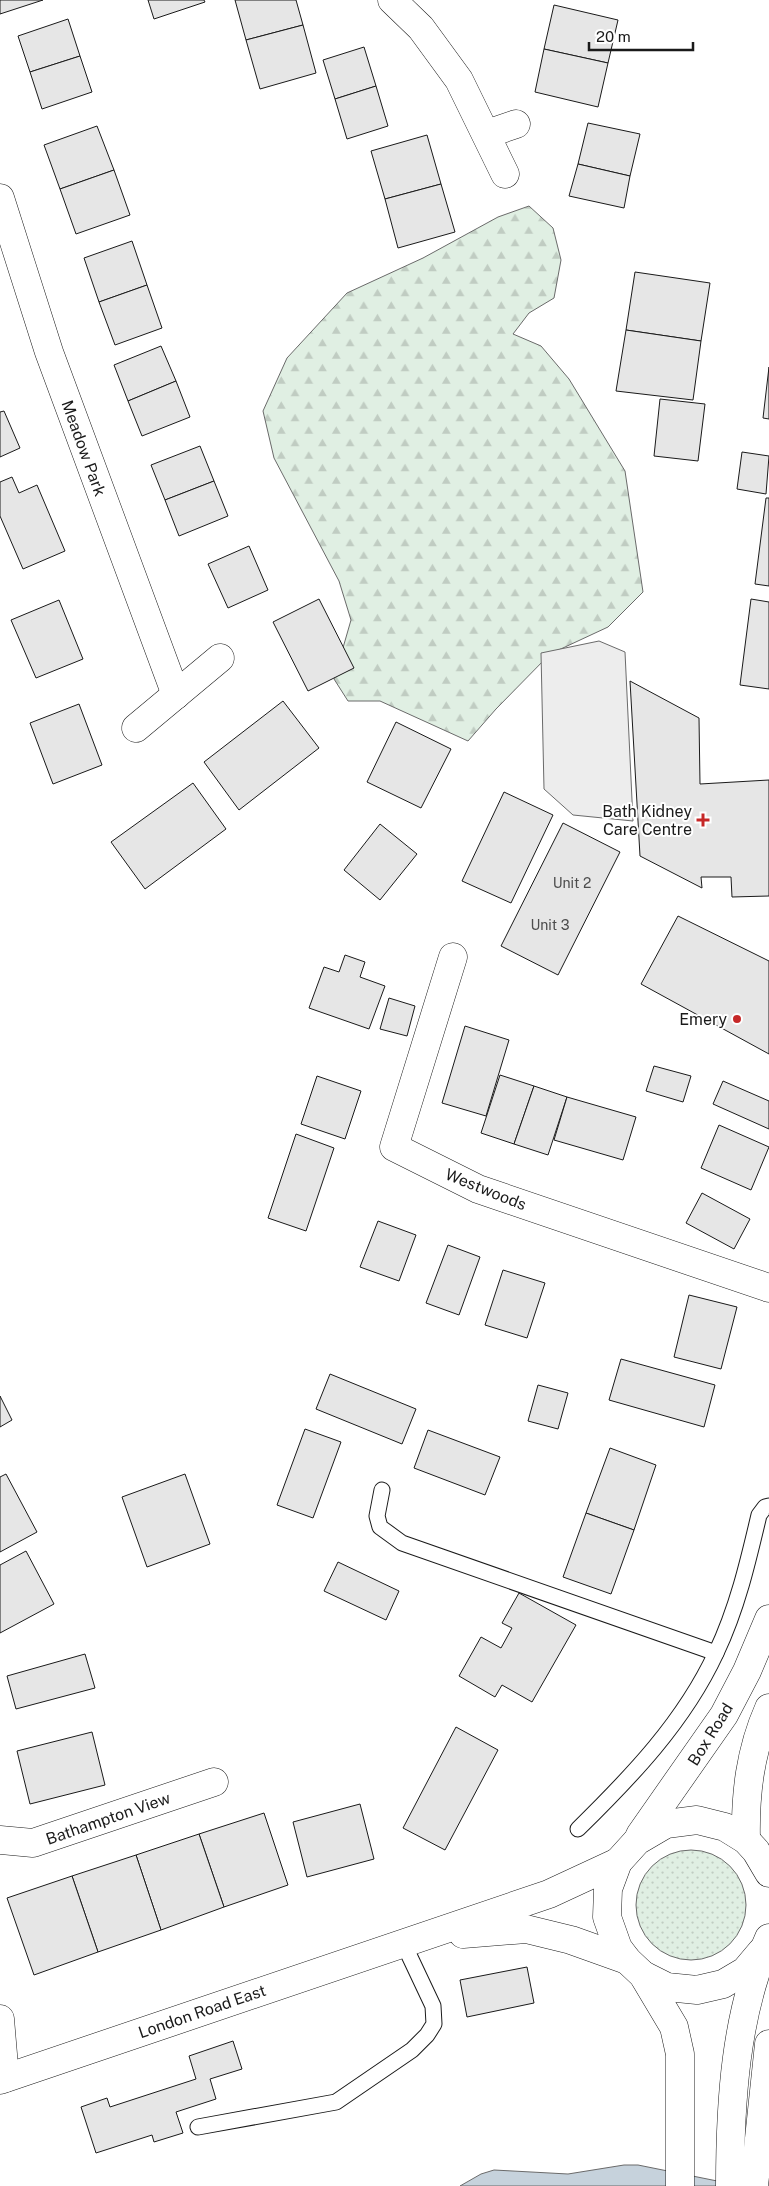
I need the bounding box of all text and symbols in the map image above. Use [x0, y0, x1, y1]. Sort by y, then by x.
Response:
scale bar [589, 20, 693, 52]
text: 20 m [596, 28, 631, 45]
street label: Meadow Park [57, 398, 110, 499]
place label: Bath Kidney Care Centre [602, 802, 692, 839]
marker: Bath Kidney Care Centre [696, 813, 710, 827]
house number: Unit 2 [553, 875, 591, 891]
house number: Unit 3 [530, 917, 570, 933]
place label: Emery [679, 1010, 727, 1029]
marker: Emery [731, 1013, 743, 1025]
street label: Westwoods [443, 1165, 529, 1214]
street label: Box Road [684, 1700, 737, 1769]
street label: Bathampton View [43, 1788, 173, 1849]
street label: London Road East [136, 1981, 268, 2042]

